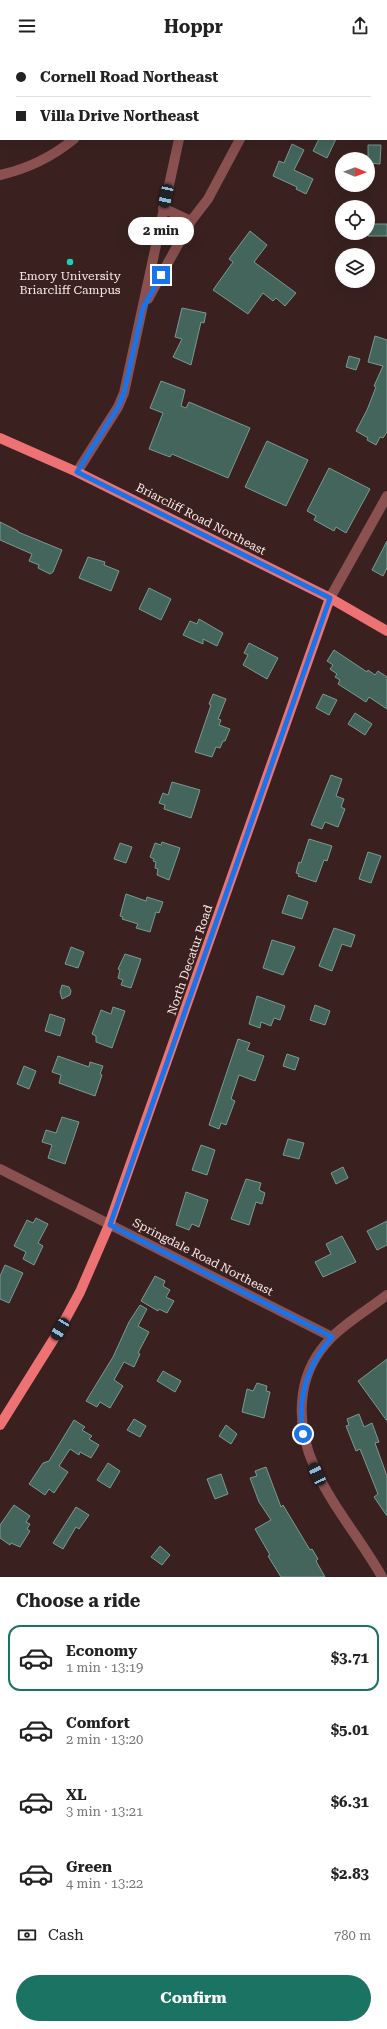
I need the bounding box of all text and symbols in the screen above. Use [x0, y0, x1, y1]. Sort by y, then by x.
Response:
icon: menu [16, 15, 38, 37]
icon: share [349, 15, 371, 37]
text: Hoppr [164, 16, 223, 37]
text: Cornell Road Northeast [40, 68, 218, 86]
text: Villa Drive Northeast [40, 107, 199, 125]
north arrow [335, 152, 375, 192]
map controls [335, 152, 375, 288]
car [158, 183, 174, 209]
button: locate [335, 200, 375, 240]
callout: 2 min [128, 217, 194, 245]
text: 2 min [143, 223, 179, 238]
button: layers [335, 248, 375, 288]
marker: Emory University Briarcliff Campus [65, 257, 75, 267]
route end [152, 266, 170, 284]
place label: Emory University Briarcliff Campus [19, 269, 122, 297]
street label: Briarcliff Road Northeast [134, 480, 269, 558]
street label: North Decatur Road [165, 903, 216, 1017]
street label: Springdale Road Northeast [130, 1215, 276, 1299]
car [49, 1316, 71, 1342]
route start [294, 1425, 312, 1443]
car [306, 1461, 328, 1487]
text: Choose a ride [16, 1590, 140, 1611]
icon: car [18, 1640, 54, 1676]
text: Economy [66, 1642, 137, 1660]
text: $3.71 [331, 1649, 369, 1667]
text: 1 min · 13:19 [66, 1660, 143, 1675]
icon: car [18, 1712, 54, 1748]
text: Comfort [66, 1714, 130, 1732]
text: $5.01 [331, 1721, 369, 1739]
text: 2 min · 13:20 [66, 1732, 143, 1747]
icon: car [18, 1784, 54, 1820]
text: XL [66, 1786, 87, 1804]
text: $6.31 [331, 1793, 369, 1811]
text: 3 min · 13:21 [66, 1804, 143, 1819]
icon: car [18, 1856, 54, 1892]
text: Green [66, 1858, 112, 1876]
text: $2.83 [331, 1865, 369, 1883]
text: 4 min · 13:22 [66, 1876, 143, 1891]
icon: cash [16, 1924, 38, 1946]
text: Cash [48, 1926, 84, 1944]
text: 780 m [334, 1928, 371, 1943]
button: Confirm [16, 1975, 371, 2021]

